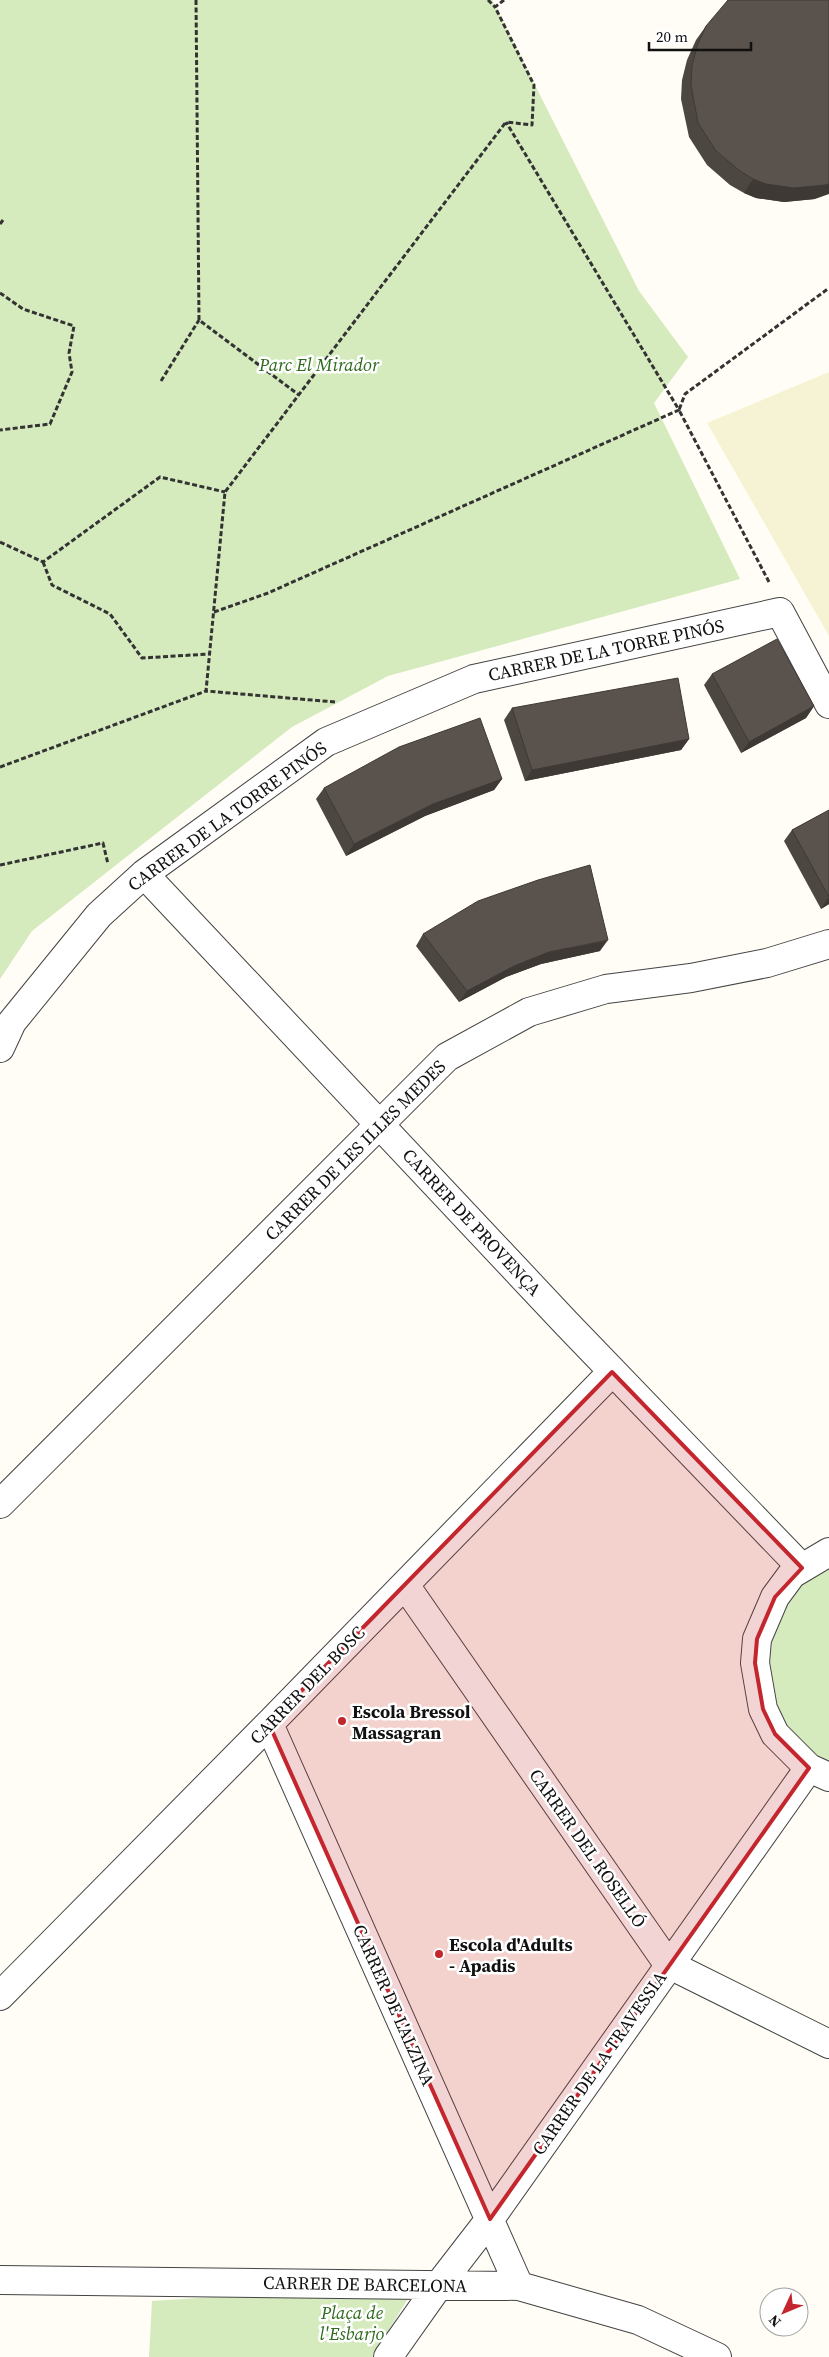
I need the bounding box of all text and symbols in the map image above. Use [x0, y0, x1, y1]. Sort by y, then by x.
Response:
scale bar [649, 20, 752, 52]
text: 20 m [656, 26, 688, 47]
park label: Parc El Mirador [258, 352, 380, 377]
street label: CARRER DE LA TORRE PINÓS [486, 613, 726, 687]
street label: CARRER DE LA TORRE PINÓS [122, 735, 332, 897]
street label: CARRER DE LES ILLES MEDES [259, 1054, 451, 1246]
street label: CARRER DE PROVENÇA [397, 1143, 547, 1301]
street label: CARRER DEL BOSC [244, 1620, 370, 1750]
place label: Escola Bressol Massagran [352, 1699, 471, 1745]
marker: Escola Bressol Massagran [336, 1715, 348, 1727]
street label: CARRER DEL ROSELLÓ [524, 1763, 652, 1933]
street label: CARRER DE L'ALZINA [347, 1920, 441, 2090]
place label: Escola d'Adults - Apadis [449, 1932, 573, 1978]
marker: Escola d'Adults - Apadis [433, 1948, 445, 1960]
street label: CARRER DE LA TRAVESSIA [526, 1966, 672, 2160]
street label: CARRER DE BARCELONA [263, 2270, 467, 2298]
north arrow [759, 2287, 809, 2337]
park label: Plaça de l'Esbarjo [320, 2300, 385, 2346]
text: N [764, 2310, 785, 2332]

